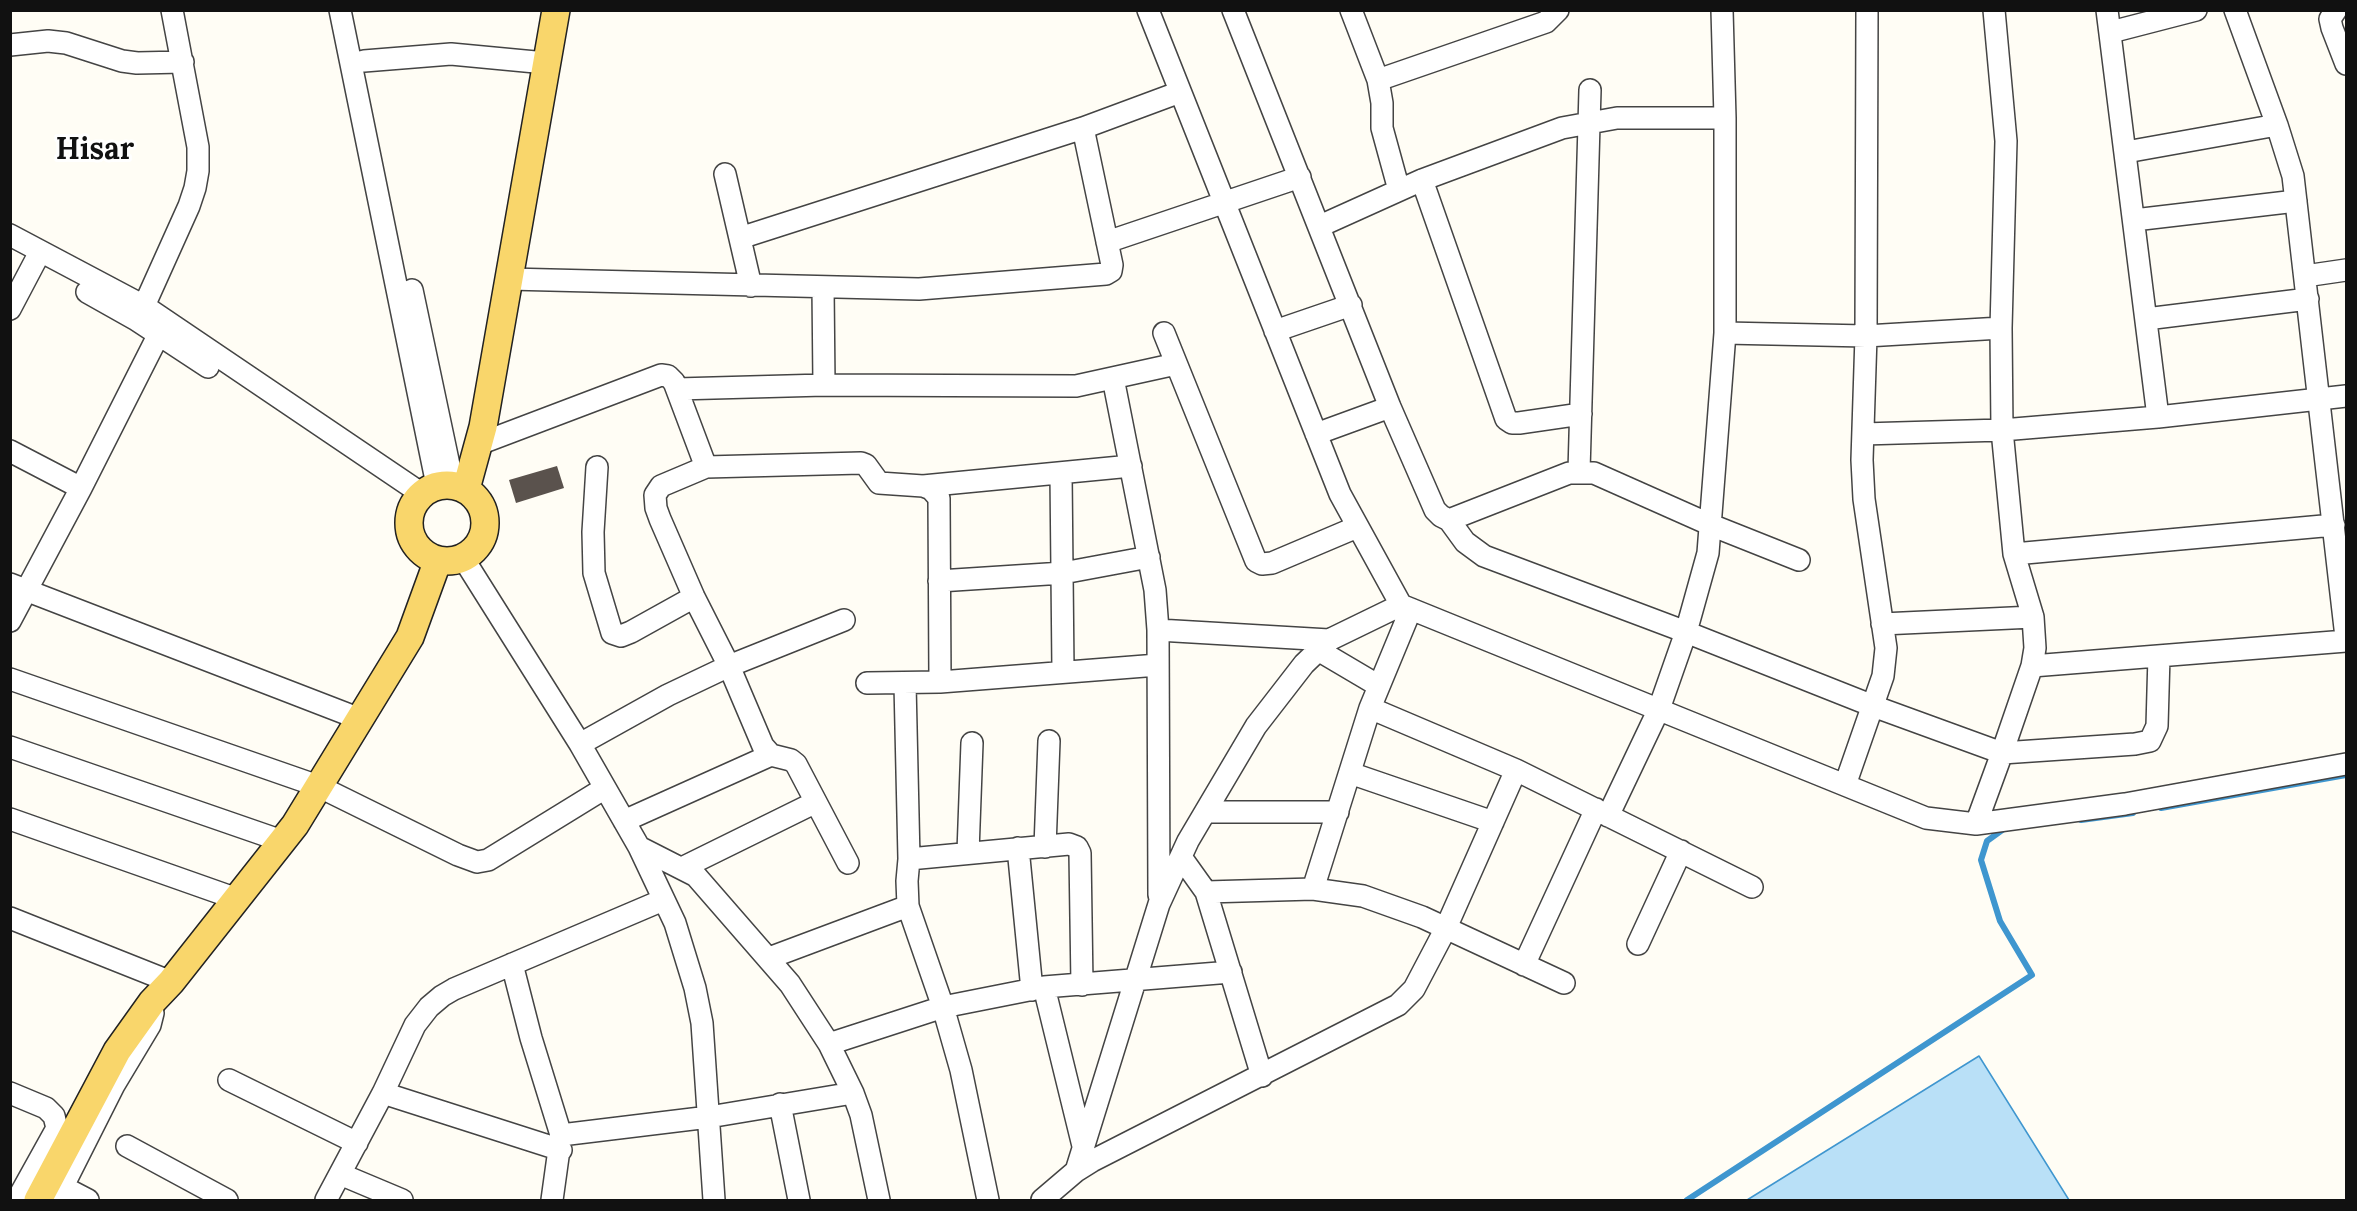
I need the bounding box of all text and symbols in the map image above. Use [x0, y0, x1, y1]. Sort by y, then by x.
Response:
district label: Hisar [56, 132, 134, 168]

